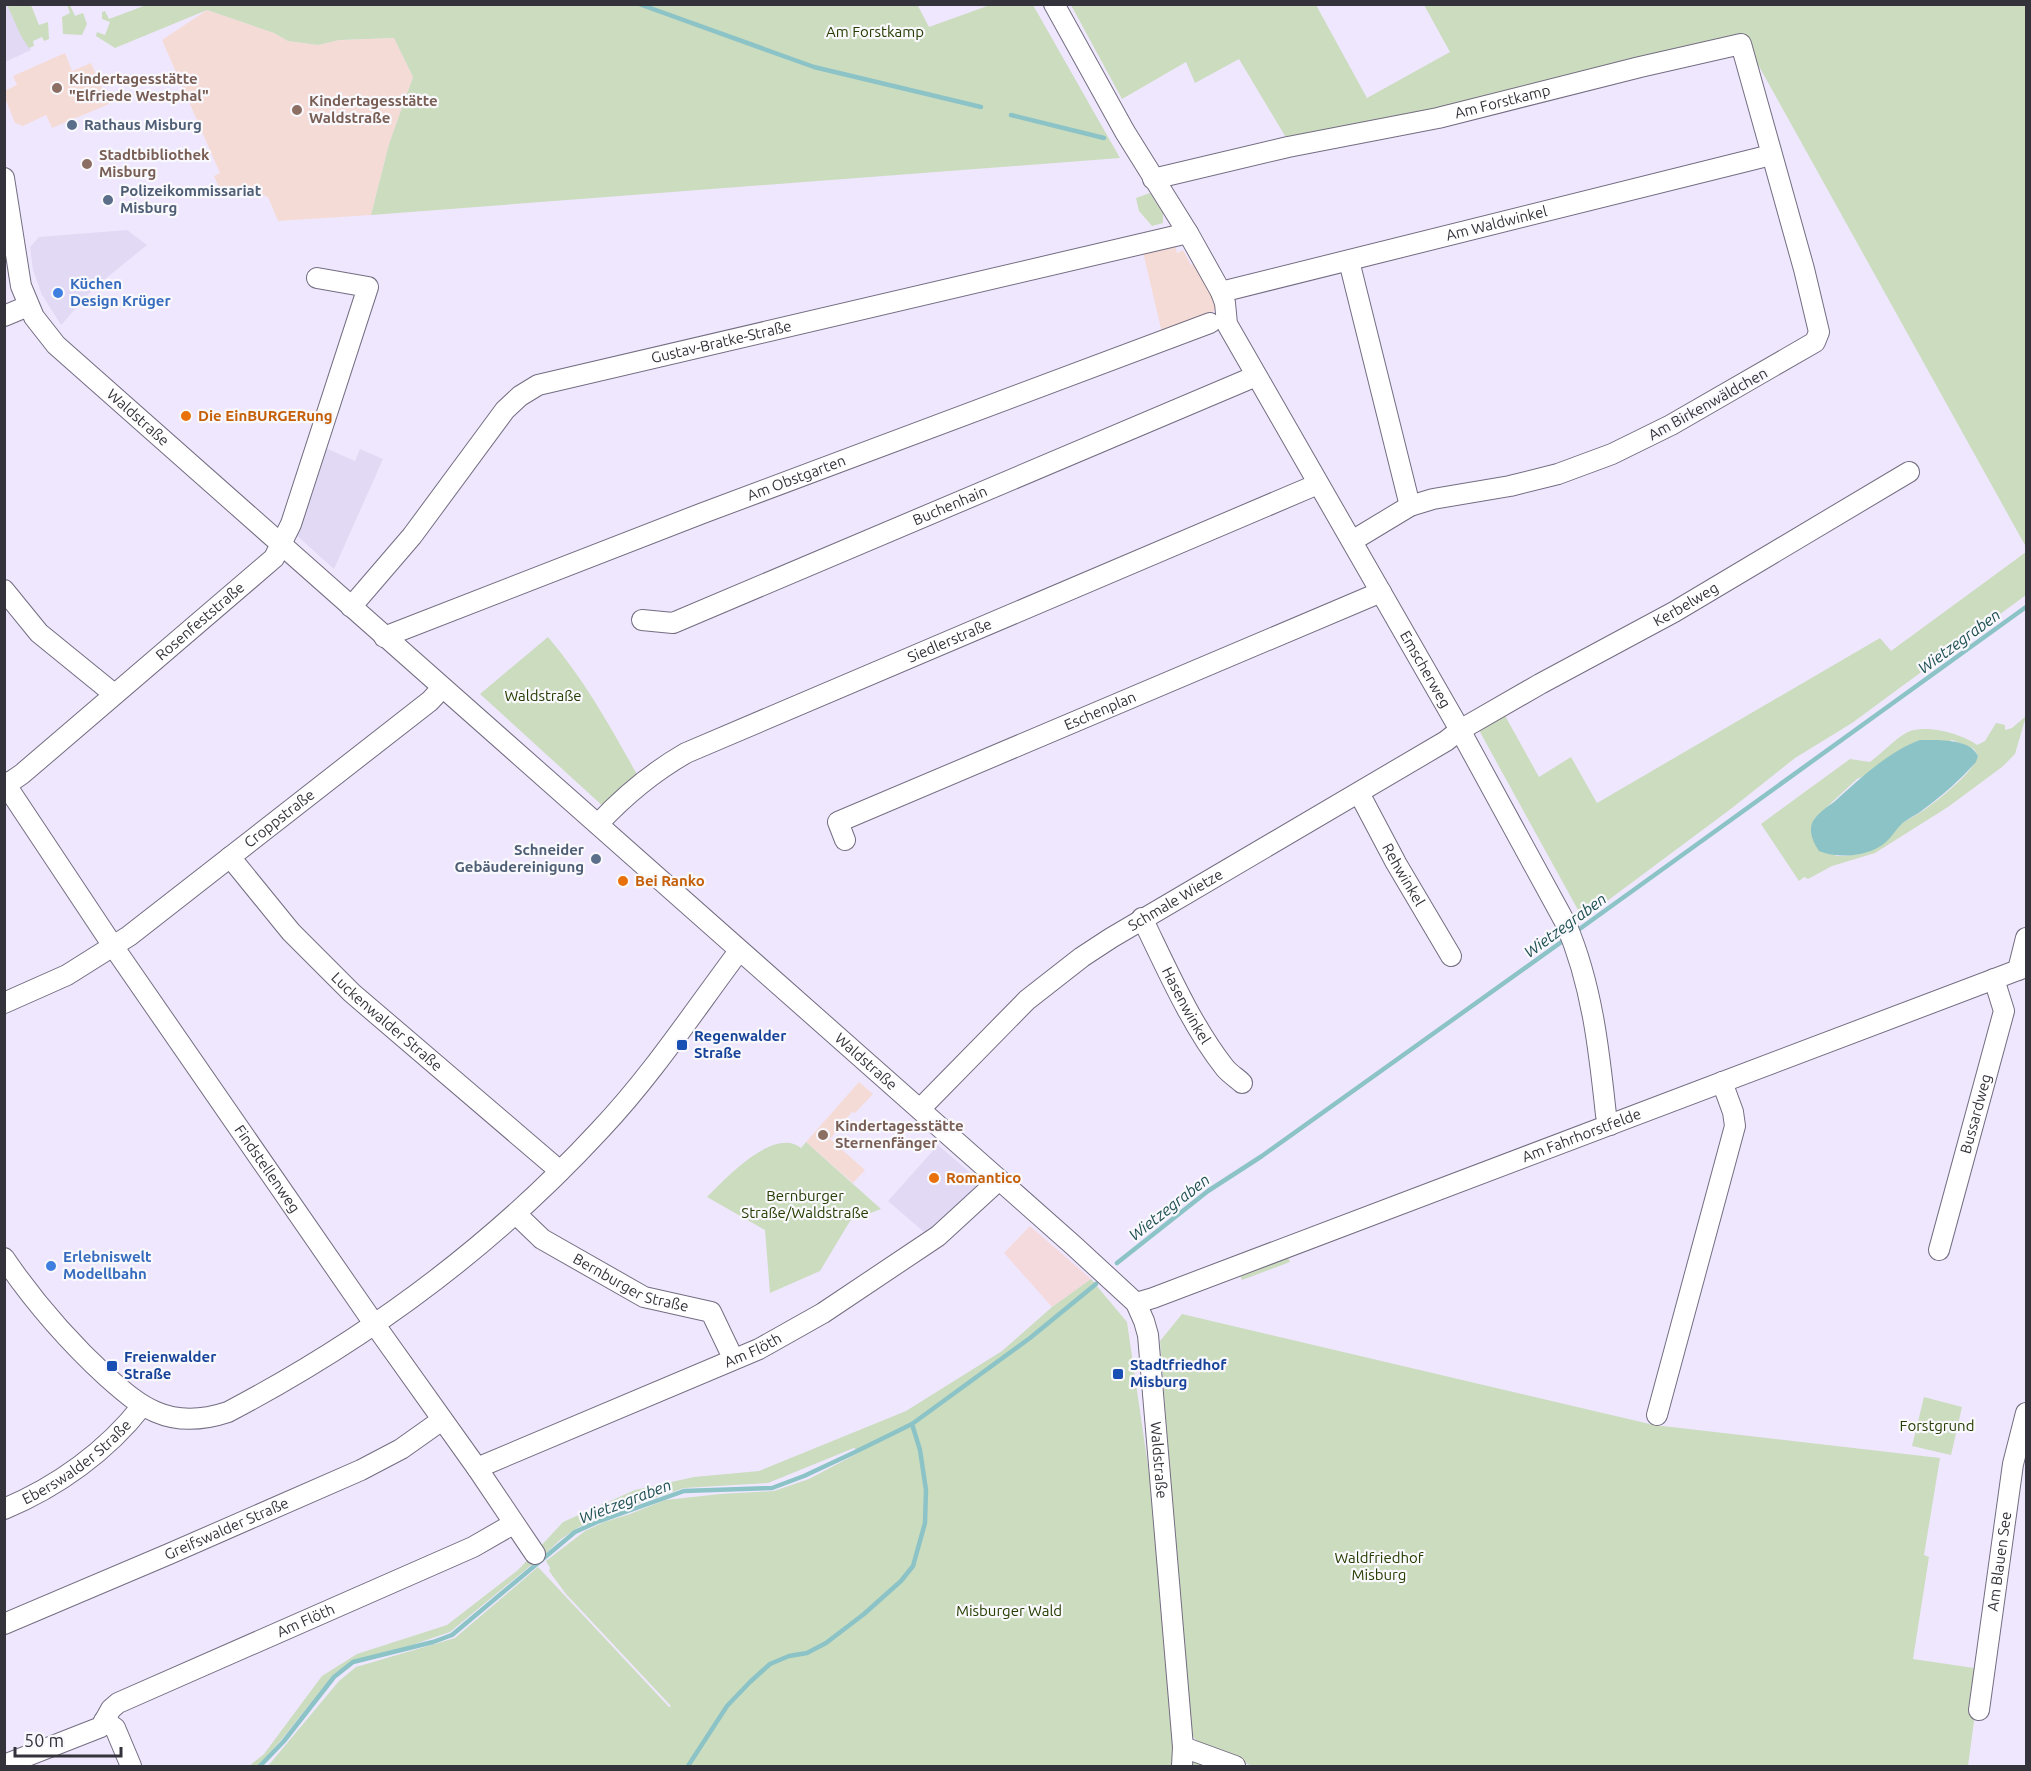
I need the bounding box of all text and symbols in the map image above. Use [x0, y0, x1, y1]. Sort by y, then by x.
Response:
park label: Am Forstkamp [826, 23, 924, 40]
place label: Kindertagesstätte "Elfriede Westphal" [69, 70, 209, 104]
marker: Kindertagesstätte "Elfriede Westphal" [50, 81, 64, 95]
street label: Am Forstkamp [1453, 81, 1552, 121]
place label: Kindertagesstätte Waldstraße [309, 92, 438, 126]
marker: Kindertagesstätte Waldstraße [290, 103, 304, 117]
place label: Rathaus Misburg [84, 116, 202, 133]
marker: Rathaus Misburg [65, 118, 79, 132]
place label: Stadtbibliothek Misburg [99, 146, 210, 180]
marker: Stadtbibliothek Misburg [80, 157, 94, 171]
place label: Polizeikommissariat Misburg [120, 182, 262, 216]
marker: Polizeikommissariat Misburg [101, 193, 115, 207]
street label: Am Waldwinkel [1444, 202, 1549, 244]
place label: Küchen Design Krüger [70, 275, 171, 309]
marker: Küchen Design Krüger [51, 286, 65, 300]
street label: Gustav-Bratke-Straße [649, 317, 793, 366]
street label: Am Birkenwäldchen [1645, 364, 1770, 443]
street label: Waldstraße [104, 385, 173, 449]
place label: Die EinBURGERung [198, 407, 333, 424]
marker: Die EinBURGERung [179, 409, 193, 423]
street label: Am Obstgarten [745, 451, 848, 504]
street label: Buchenhain [910, 482, 990, 528]
street label: Rosenfeststraße [152, 578, 247, 664]
street label: Kerbelweg [1650, 579, 1721, 630]
water label: Wietzegraben [1914, 605, 2004, 677]
street label: Siedlerstraße [905, 615, 994, 666]
street label: Emscherweg [1397, 627, 1454, 711]
park label: Waldstraße [504, 687, 582, 704]
street label: Eschenplan [1061, 688, 1138, 733]
street label: Croppstraße [241, 786, 318, 851]
street label: Rehwinkel [1379, 840, 1429, 909]
place label: Schneider Gebäudereinigung [454, 841, 585, 875]
marker: Schneider Gebäudereinigung [589, 852, 603, 866]
street label: Schmale Wietze [1125, 865, 1226, 934]
place label: Bei Ranko [635, 872, 705, 889]
marker: Bei Ranko [616, 874, 630, 888]
water label: Wietzegraben [1520, 889, 1610, 961]
street label: Hasenwinkel [1159, 964, 1214, 1047]
street label: Luckenwalder Straße [328, 969, 446, 1074]
place label: Regenwalder Straße [694, 1027, 787, 1061]
street label: Waldstraße [832, 1029, 901, 1093]
marker: Regenwalder Straße [675, 1038, 689, 1052]
street label: Bussardweg [1957, 1072, 1994, 1156]
street label: Am Fahrhorstfelde [1519, 1105, 1643, 1165]
place label: Kindertagesstätte Sternenfänger [835, 1117, 964, 1151]
street label: Findstellenweg [231, 1122, 304, 1216]
marker: Kindertagesstätte Sternenfänger [816, 1128, 830, 1142]
place label: Romantico [946, 1169, 1021, 1186]
water label: Wietzegraben [1125, 1170, 1213, 1244]
marker: Romantico [927, 1171, 941, 1185]
park label: Bernburger Straße/Waldstraße [741, 1187, 869, 1221]
place label: Erlebniswelt Modellbahn [63, 1248, 152, 1282]
street label: Bernburger Straße [570, 1250, 690, 1315]
marker: Erlebniswelt Modellbahn [44, 1259, 58, 1273]
street label: Am Flöth [722, 1329, 784, 1371]
place label: Freienwalder Straße [124, 1348, 217, 1382]
place label: Stadtfriedhof Misburg [1130, 1356, 1227, 1390]
marker: Freienwalder Straße [105, 1359, 119, 1373]
marker: Stadtfriedhof Misburg [1111, 1367, 1125, 1381]
street label: Eberswalder Straße [19, 1416, 134, 1507]
park label: Forstgrund [1900, 1417, 1974, 1434]
street label: Waldstraße [1147, 1421, 1171, 1499]
water label: Wietzegraben [576, 1475, 674, 1527]
street label: Greifswalder Straße [162, 1494, 291, 1563]
street label: Am Blauen See [1984, 1510, 2014, 1612]
park label: Waldfriedhof Misburg [1334, 1549, 1424, 1583]
street label: Am Flöth [274, 1600, 337, 1640]
park label: Misburger Wald [956, 1602, 1062, 1619]
scale bar [15, 1720, 122, 1758]
text: 50 m [24, 1730, 64, 1750]

